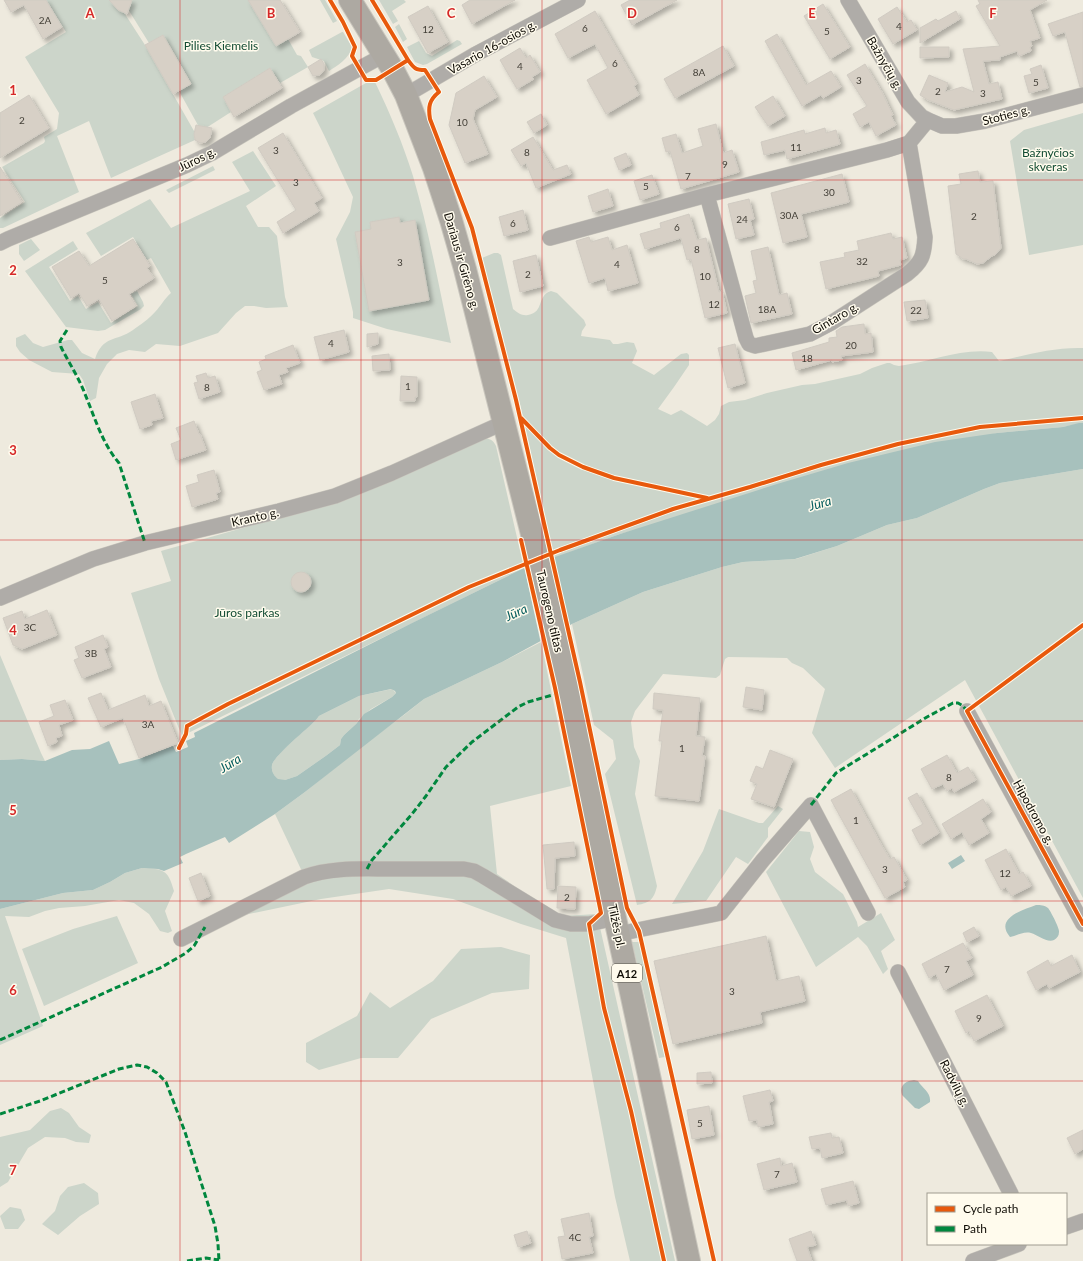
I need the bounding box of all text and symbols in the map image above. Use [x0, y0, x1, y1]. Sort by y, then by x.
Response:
text: A [84, 5, 95, 21]
text: B [267, 5, 276, 21]
text: C [447, 5, 456, 21]
text: D [627, 5, 637, 21]
text: E [808, 5, 816, 21]
text: F [989, 5, 997, 21]
house number: 2A [39, 14, 52, 26]
street label: Vasario 16-osios g. [445, 16, 539, 78]
house number: 4 [896, 20, 902, 32]
house number: 6 [582, 22, 588, 34]
house number: 12 [422, 23, 434, 35]
house number: 5 [824, 25, 830, 37]
street label: Bažnyčių g. [864, 34, 906, 92]
park label: Pilies Kiemelis [184, 38, 258, 53]
house number: 6 [612, 57, 618, 69]
house number: 4 [517, 60, 523, 72]
house number: 8A [693, 66, 706, 78]
house number: 3 [856, 74, 862, 86]
house number: 5 [1033, 76, 1039, 88]
text: 1 [9, 82, 17, 98]
house number: 2 [935, 85, 941, 97]
house number: 3 [980, 87, 986, 99]
street label: Stoties g. [981, 101, 1031, 128]
house number: 2 [19, 114, 25, 126]
house number: 10 [456, 116, 468, 128]
house number: 11 [790, 141, 802, 153]
street label: Jūros g. [176, 143, 218, 174]
house number: 3 [273, 144, 279, 156]
park label: Bažnyčios skveras [1022, 145, 1074, 174]
house number: 8 [524, 146, 530, 158]
house number: 9 [722, 158, 728, 170]
house number: 7 [685, 170, 691, 182]
house number: 3 [293, 176, 299, 188]
house number: 5 [643, 180, 649, 192]
house number: 30 [823, 186, 835, 198]
house number: 30A [780, 209, 798, 221]
street label: Dariaus ir Girėno g. [441, 210, 483, 312]
house number: 2 [971, 210, 977, 222]
house number: 24 [736, 213, 748, 225]
house number: 6 [510, 217, 516, 229]
house number: 6 [674, 221, 680, 233]
house number: 8 [694, 243, 700, 255]
house number: 32 [856, 255, 868, 267]
house number: 3 [397, 256, 403, 268]
house number: 4 [614, 258, 620, 270]
text: 2 [9, 262, 17, 278]
house number: 2 [525, 268, 531, 280]
house number: 10 [699, 270, 711, 282]
house number: 5 [102, 274, 108, 286]
house number: 12 [708, 298, 720, 310]
street label: Gintaro g. [809, 299, 861, 337]
house number: 18A [758, 303, 776, 315]
house number: 22 [910, 304, 922, 316]
house number: 4 [328, 337, 334, 349]
house number: 20 [845, 339, 857, 351]
house number: 18 [801, 352, 813, 364]
house number: 1 [405, 380, 411, 392]
house number: 8 [204, 381, 210, 393]
text: 3 [9, 442, 17, 458]
water label: Jūra [806, 492, 833, 514]
street label: Kranto g. [230, 504, 280, 530]
street label: Taurogeno tiltas [533, 568, 567, 654]
water label: Jūra [501, 600, 530, 624]
park label: Jūros parkas [214, 605, 280, 620]
house number: 3C [24, 621, 37, 633]
text: 4 [9, 622, 17, 638]
house number: 3B [85, 647, 97, 659]
house number: 3A [142, 718, 155, 730]
house number: 1 [679, 742, 685, 754]
water label: Jūra [215, 750, 244, 776]
house number: 8 [946, 771, 952, 783]
street label: Hipodromo g. [1010, 777, 1058, 847]
text: 5 [9, 802, 17, 818]
house number: 1 [853, 814, 859, 826]
house number: 3 [882, 863, 888, 875]
house number: 12 [999, 867, 1011, 879]
house number: 2 [564, 891, 570, 903]
street label: Tilžės pl. [605, 902, 629, 950]
house number: 7 [944, 963, 950, 975]
road number: A12 [612, 964, 642, 982]
text: 6 [9, 982, 17, 998]
house number: 3 [729, 985, 735, 997]
house number: 9 [976, 1012, 982, 1024]
street label: Radvilų g. [937, 1057, 973, 1109]
house number: 5 [697, 1117, 703, 1129]
text: 7 [9, 1162, 17, 1178]
house number: 7 [774, 1168, 780, 1180]
legend [927, 1193, 1067, 1245]
text: Cycle path [963, 1201, 1018, 1216]
text: Path [963, 1221, 987, 1236]
house number: 4C [569, 1231, 582, 1243]

